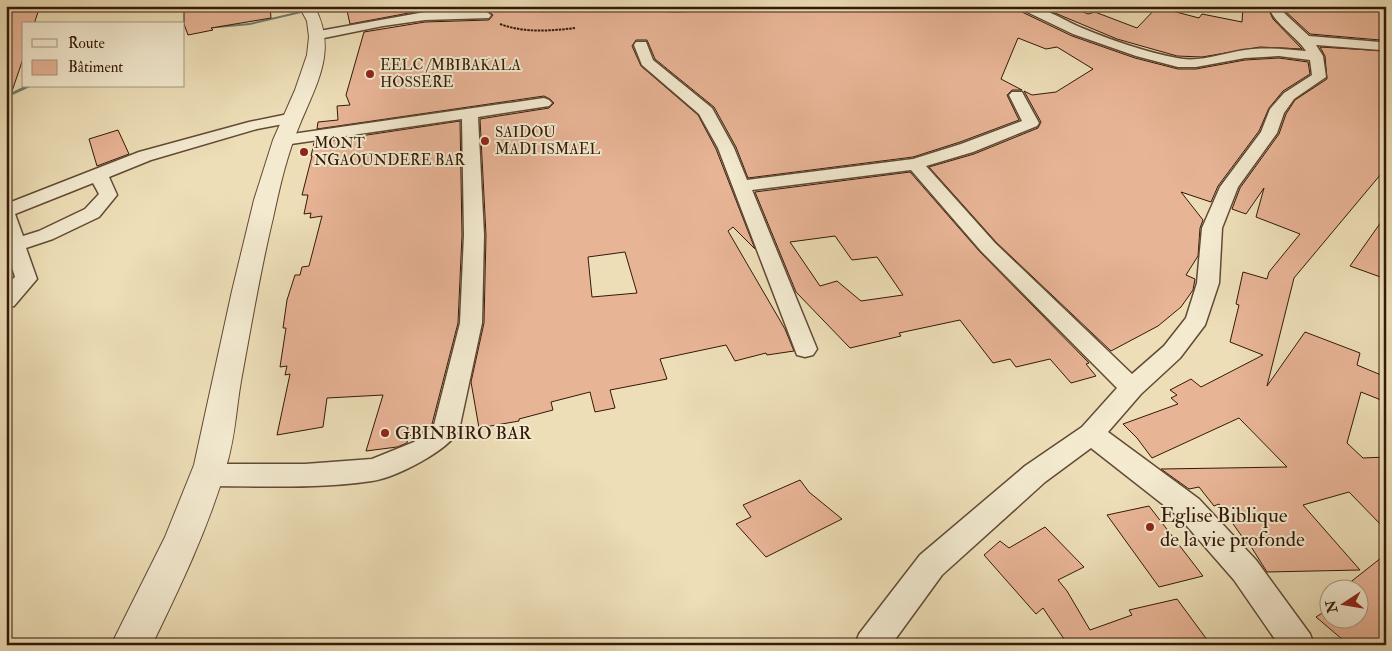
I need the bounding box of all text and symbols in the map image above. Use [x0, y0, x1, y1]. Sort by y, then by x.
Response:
legend [22, 22, 185, 88]
text: Route [68, 34, 105, 53]
place label: EELC /MBIBAKALA HOSSERE [380, 56, 521, 92]
text: Bâtiment [68, 58, 123, 77]
marker: EELC /MBIBAKALA HOSSERE [364, 68, 376, 80]
place label: SAIDOU MADI ISMAEL [495, 123, 601, 159]
place label: MONT NGAOUNDERE BAR [314, 134, 466, 170]
marker: SAIDOU MADI ISMAEL [479, 135, 491, 147]
marker: MONT NGAOUNDERE BAR [298, 146, 310, 158]
place label: GBINBIRO BAR [395, 422, 533, 445]
marker: GBINBIRO BAR [379, 427, 391, 439]
place label: Eglise Biblique de la vie profonde [1160, 502, 1305, 553]
marker: Eglise Biblique de la vie profonde [1144, 521, 1156, 533]
north arrow [1320, 578, 1370, 628]
text: N [1322, 598, 1342, 615]

